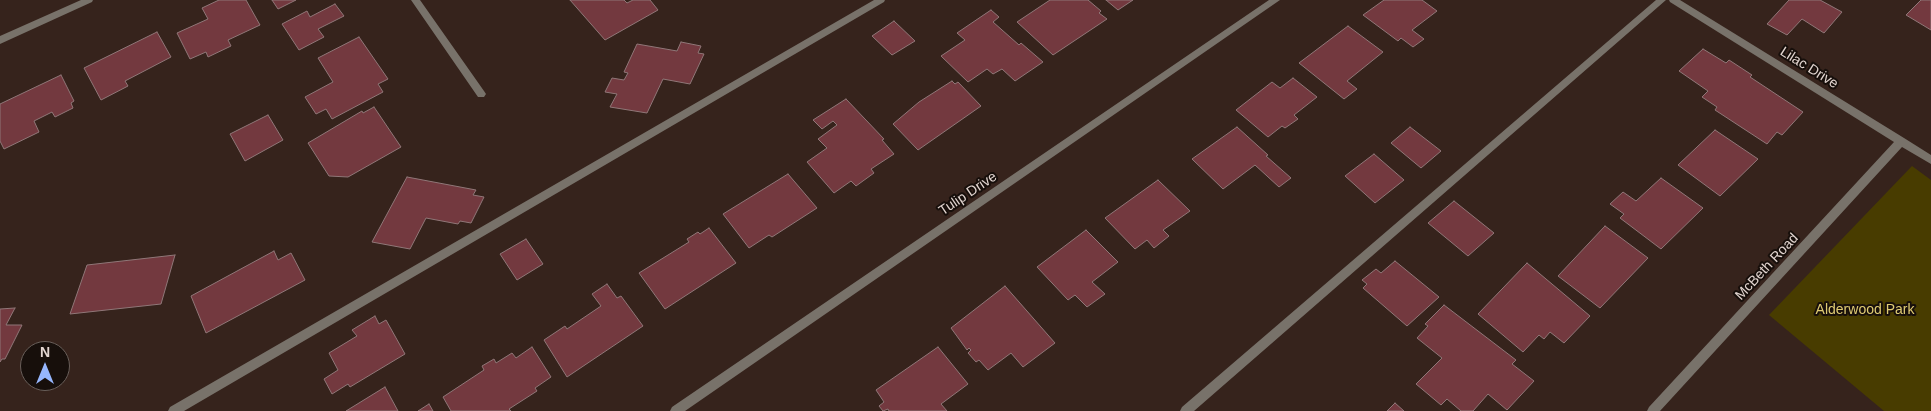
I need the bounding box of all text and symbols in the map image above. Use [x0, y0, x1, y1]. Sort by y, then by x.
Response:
street label: Lilac Drive [1777, 44, 1841, 92]
street label: Tulip Drive [936, 168, 1000, 220]
street label: McBeth Road [1732, 230, 1802, 304]
park label: Alderwood Park [1816, 302, 1914, 318]
north arrow [20, 341, 70, 391]
text: N [40, 344, 50, 360]

